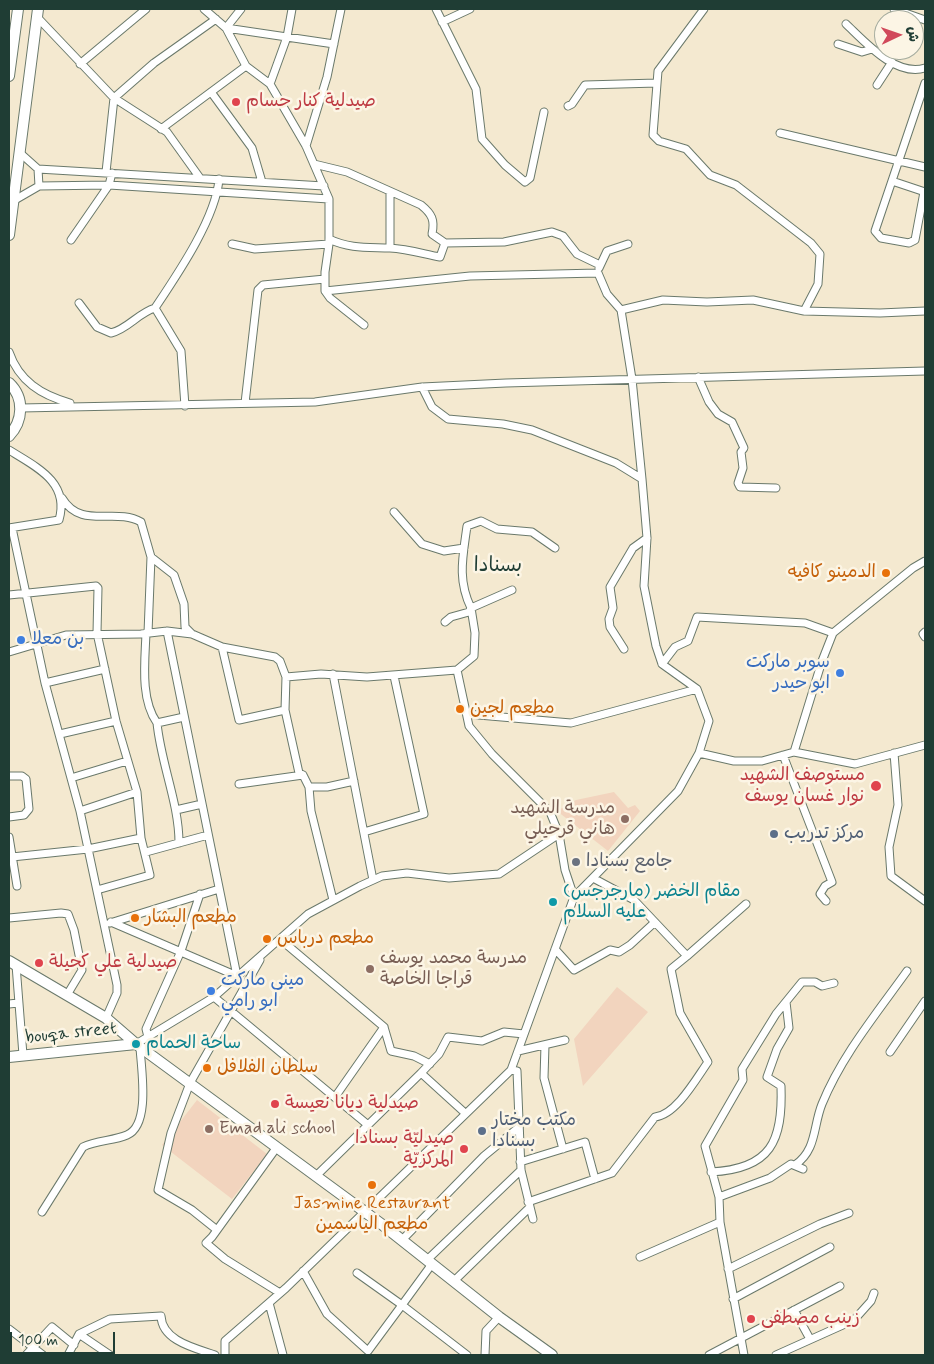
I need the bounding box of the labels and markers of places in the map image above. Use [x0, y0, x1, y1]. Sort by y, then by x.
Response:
place label: صيدلية كنار حسام [246, 91, 376, 113]
marker: صيدلية كنار حسام [230, 96, 242, 108]
place label: الدمينو كافيه [788, 562, 876, 584]
marker: الدمينو كافيه [880, 567, 892, 579]
place label: بن معلا [31, 629, 84, 651]
marker: بن معلا [15, 634, 27, 646]
place label: سوبر ماركت ابو حيدر [746, 652, 830, 694]
marker: سوبر ماركت ابو حيدر [834, 667, 846, 679]
place label: مطعم لجين [470, 698, 555, 720]
marker: مطعم لجين [454, 703, 466, 715]
place label: مستوصف الشهيد نوار غسان يوسف [740, 765, 865, 808]
marker: مستوصف الشهيد نوار غسان يوسف [869, 779, 883, 793]
place label: مدرسة الشهيد هاني قرحيلي [510, 798, 615, 841]
marker: مدرسة الشهيد هاني قرحيلي [619, 813, 631, 825]
place label: مركز تدريب [784, 823, 864, 845]
marker: مركز تدريب [768, 828, 780, 840]
place label: جامع بسنادا [586, 851, 673, 873]
marker: جامع بسنادا [570, 856, 582, 868]
place label: مقام الخضر (مارجرجس) عليه السلام [563, 881, 741, 924]
marker: مقام الخضر (مارجرجس) عليه السلام [547, 896, 559, 908]
place label: مطعم البشار [145, 907, 237, 929]
marker: مطعم البشار [129, 912, 141, 924]
place label: مطعم درباس [277, 928, 374, 950]
marker: مطعم درباس [261, 933, 273, 945]
place label: مدرسة محمد يوسف قراجا الخاصة [380, 948, 527, 991]
place label: صيدلية علي كحيلة [49, 952, 177, 974]
marker: صيدلية علي كحيلة [33, 957, 45, 969]
marker: مدرسة محمد يوسف قراجا الخاصة [364, 963, 376, 975]
place label: ميني ماركت ابو رامي [221, 970, 304, 1012]
marker: ميني ماركت ابو رامي [205, 985, 217, 997]
place label: ساحة الحمام [146, 1033, 241, 1055]
marker: ساحة الحمام [130, 1038, 142, 1050]
place label: سلطان الفلافل [217, 1057, 318, 1079]
marker: سلطان الفلافل [201, 1062, 213, 1074]
place label: صيدلية ديانا نعيسة [285, 1093, 419, 1115]
marker: صيدلية ديانا نعيسة [269, 1098, 281, 1110]
place label: مكتب مختار بسنادا [492, 1110, 576, 1152]
place label: Emad ali school [219, 1118, 336, 1140]
marker: Emad ali school [203, 1123, 215, 1135]
marker: مكتب مختار بسنادا [476, 1125, 488, 1137]
place label: صيدليّة بسنادا المركزيّة [355, 1128, 454, 1170]
marker: صيدليّة بسنادا المركزيّة [458, 1143, 470, 1155]
marker: Jasmine Restaurant مطعم الياسمين [366, 1179, 378, 1191]
place label: Jasmine Restaurant مطعم الياسمين [293, 1193, 451, 1236]
place label: زينب مصطفى [761, 1308, 860, 1330]
marker: زينب مصطفى [745, 1313, 757, 1325]

